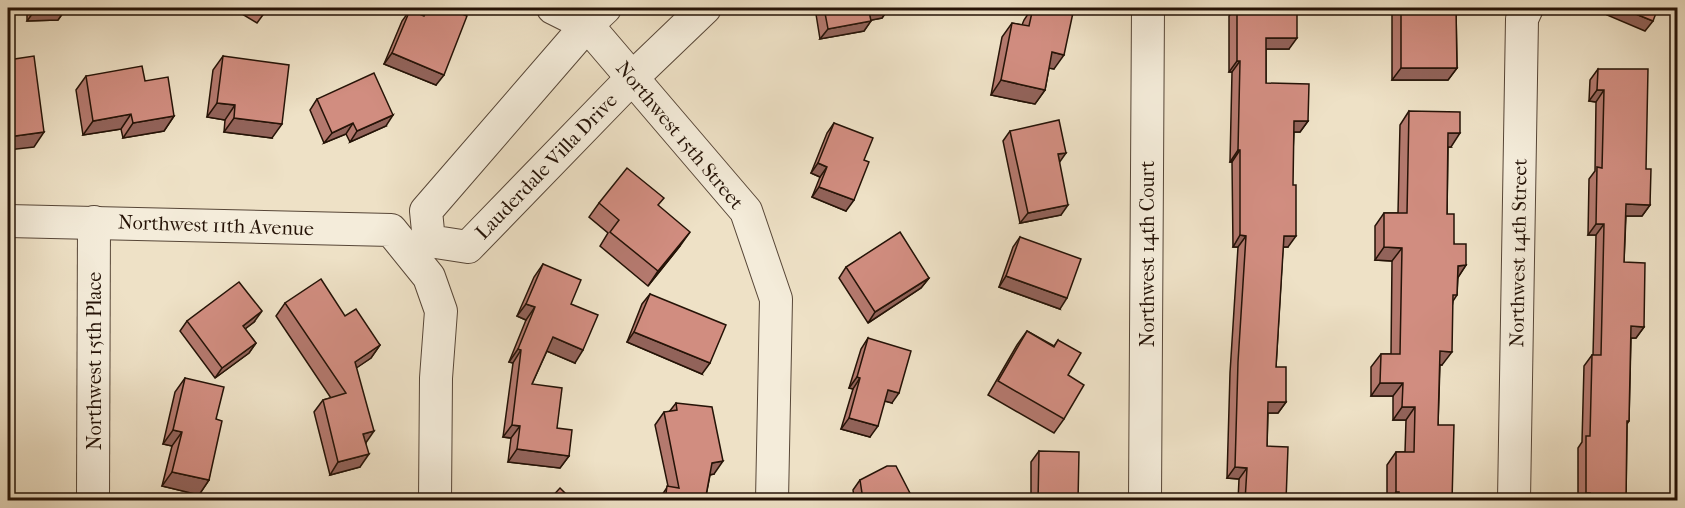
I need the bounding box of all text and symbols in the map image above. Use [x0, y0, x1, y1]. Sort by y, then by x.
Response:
street label: Northwest 15th Street [611, 57, 748, 214]
street label: Lauderdale Villa Drive [471, 89, 622, 244]
street label: Northwest 14th Street [1505, 158, 1532, 348]
street label: Northwest 14th Court [1136, 161, 1159, 347]
street label: Northwest 11th Avenue [118, 211, 314, 240]
street label: Northwest 15th Place [83, 272, 106, 450]

